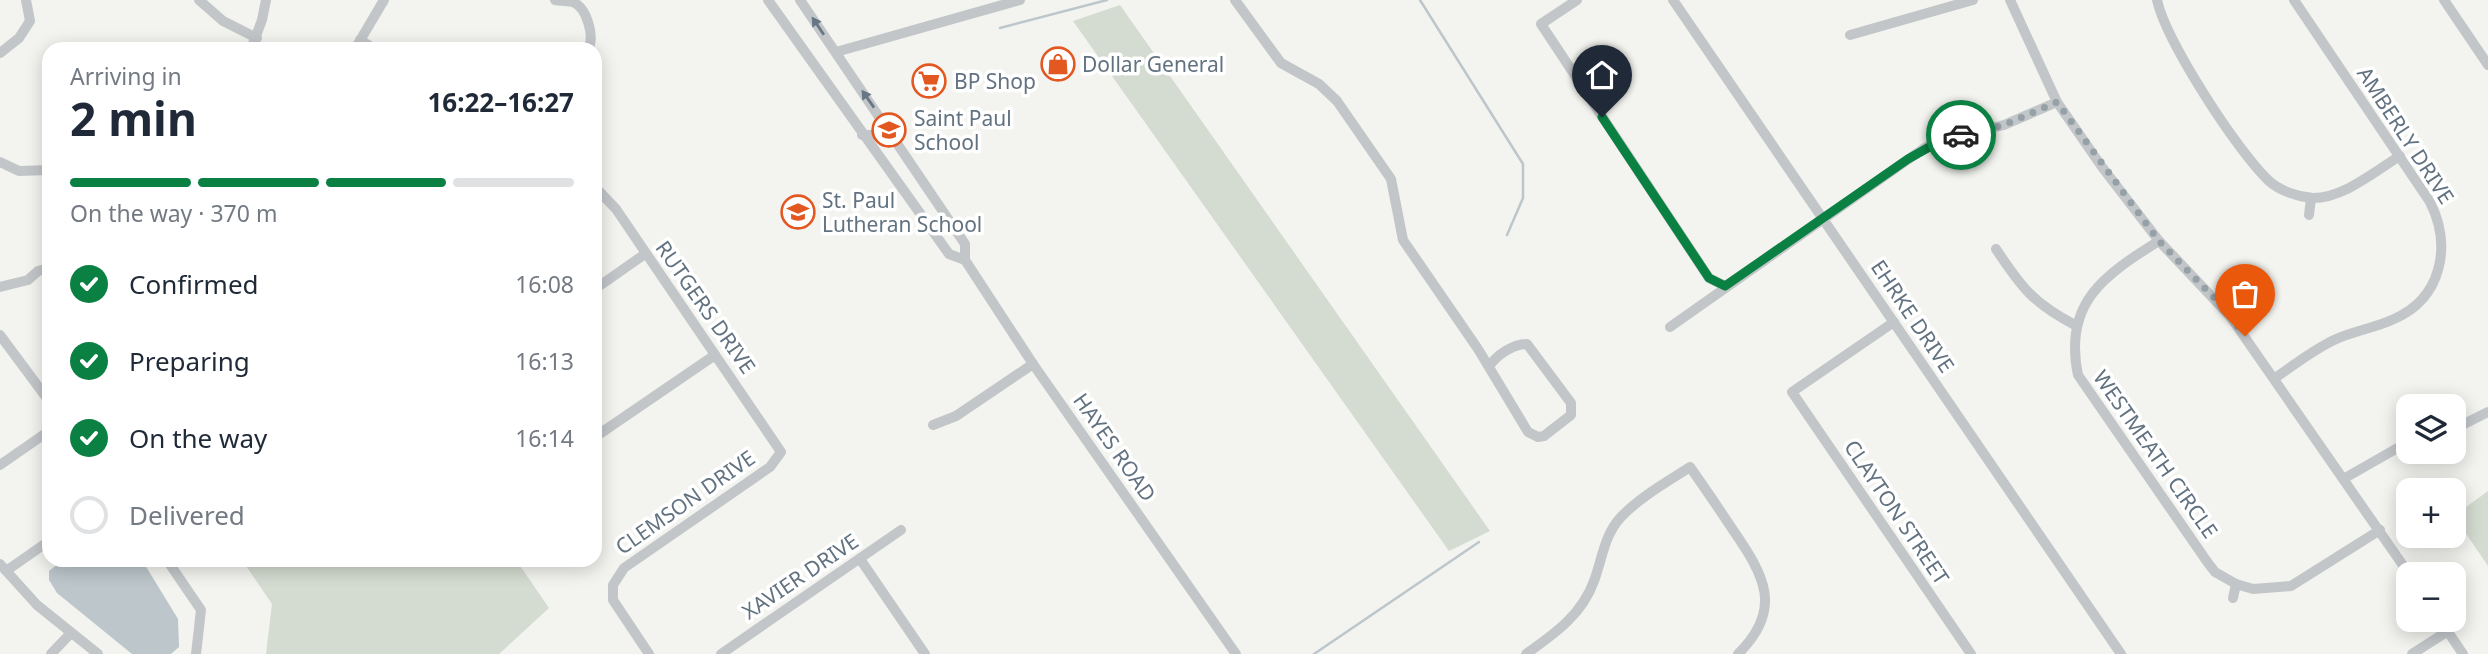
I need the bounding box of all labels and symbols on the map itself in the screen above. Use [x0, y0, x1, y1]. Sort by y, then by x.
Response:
one-way arrow [811, 17, 825, 35]
shop icon: Dollar General [1039, 45, 1077, 83]
pin [1572, 45, 1632, 117]
place label: Dollar General [1082, 50, 1224, 78]
street label: AMBERLY DRIVE [2351, 61, 2461, 209]
supermarket icon: BP Shop [910, 62, 948, 100]
place label: BP Shop [954, 67, 1036, 95]
one-way arrow [861, 90, 875, 108]
courier [1926, 100, 1996, 170]
place label: Saint Paul School [914, 104, 1012, 156]
school or university icon: Saint Paul School [870, 111, 908, 149]
place label: St. Paul Lutheran School [822, 186, 982, 238]
school or university icon: St. Paul Lutheran School [779, 193, 817, 231]
street label: RUTGERS DRIVE [650, 235, 762, 379]
street label: EHRKE DRIVE [1865, 254, 1961, 378]
pin [2215, 264, 2275, 336]
street label: WESTMEATH CIRCLE [2087, 364, 2225, 544]
street label: HAYES ROAD [1067, 387, 1163, 507]
street label: CLAYTON STREET [1838, 434, 1956, 590]
street label: CLEMSON DRIVE [610, 443, 760, 561]
street label: XAVIER DRIVE [736, 527, 864, 625]

